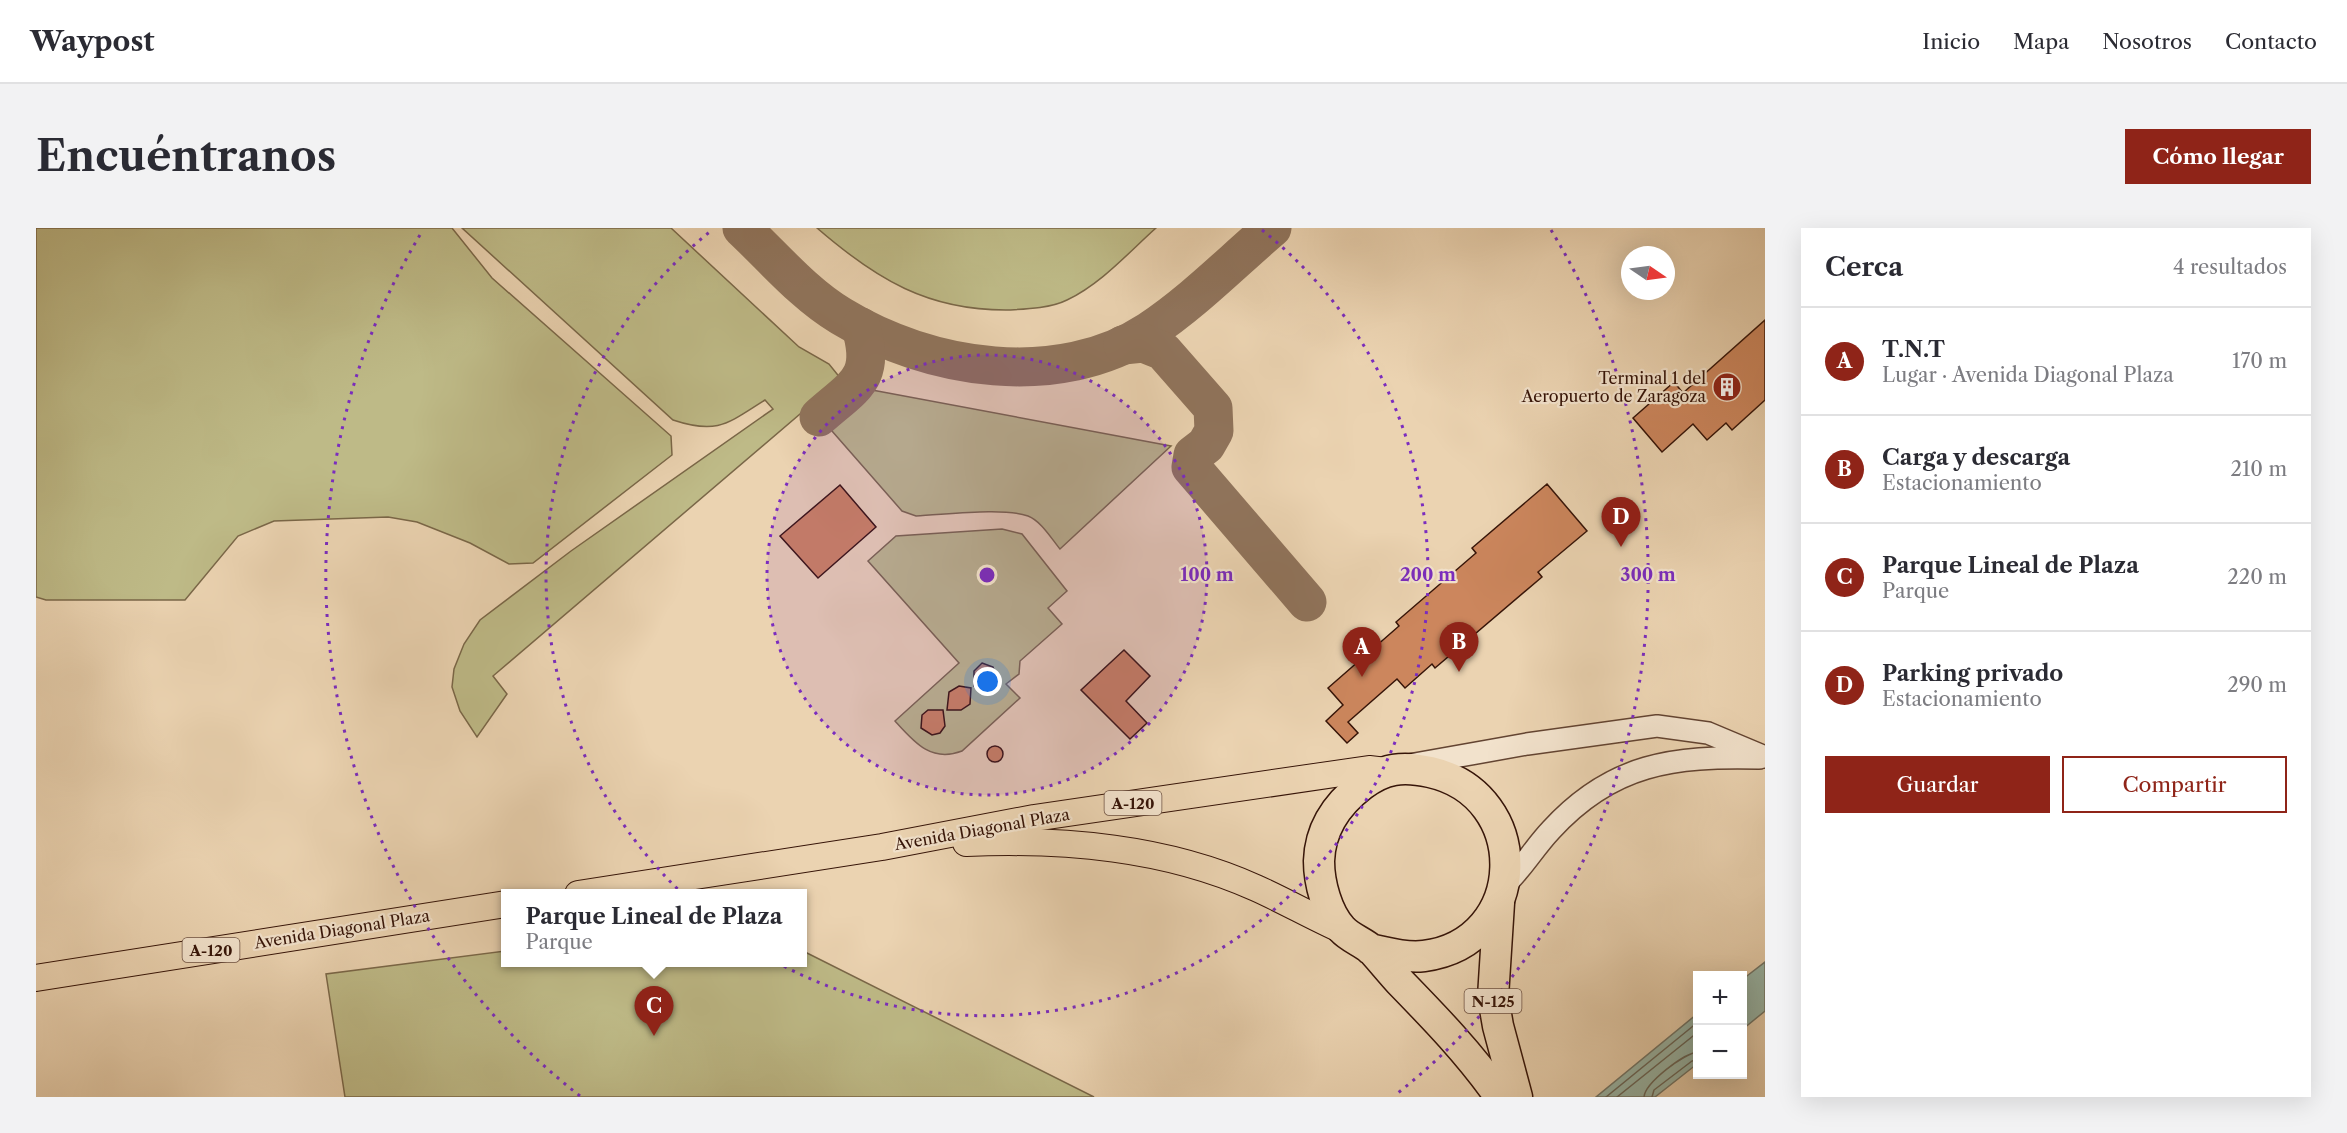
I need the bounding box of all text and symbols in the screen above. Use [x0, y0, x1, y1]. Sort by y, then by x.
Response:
text: Waypost [30, 24, 154, 58]
text: Inicio [1922, 29, 1980, 54]
text: Mapa [2013, 29, 2069, 54]
text: Nosotros [2102, 29, 2192, 54]
text: Contacto [2225, 29, 2317, 54]
button: Cómo llegar [2125, 129, 2311, 184]
text: Encuéntranos [36, 130, 336, 182]
north arrow [1621, 246, 1675, 300]
text: Cerca [1825, 251, 1903, 283]
text: 4 resultados [2173, 255, 2287, 279]
text: T.N.T [1882, 336, 1945, 363]
text: A [1837, 349, 1852, 373]
text: 170 m [2232, 349, 2287, 373]
text: Lugar · Avenida Diagonal Plaza [1882, 363, 2174, 387]
place label: Terminal 1 del Aeropuerto de Zaragoza [1521, 368, 1707, 406]
building icon: Terminal 1 del Aeropuerto de Zaragoza [1711, 371, 1743, 403]
text: Carga y descarga [1882, 444, 2070, 471]
text: B [1837, 457, 1852, 481]
text: 210 m [2230, 457, 2287, 481]
text: Estacionamiento [1882, 471, 2042, 495]
pin: D [1602, 498, 1640, 547]
text: Parque Lineal de Plaza [1882, 552, 2139, 579]
text: 100 m [1180, 564, 1234, 586]
text: 200 m [1400, 564, 1456, 586]
text: 300 m [1620, 564, 1676, 586]
centre of rings [977, 565, 997, 585]
text: C [1836, 565, 1853, 589]
text: 220 m [2227, 565, 2287, 589]
text: Parque [1882, 579, 1949, 603]
pin: B [1440, 622, 1478, 672]
pin: A [1342, 628, 1382, 677]
text: Parking privado [1882, 660, 2063, 687]
your location [973, 667, 1002, 696]
text: D [1836, 673, 1853, 697]
text: 290 m [2227, 673, 2287, 697]
text: Estacionamiento [1882, 687, 2042, 711]
button: Guardar [1825, 756, 2050, 813]
button: Compartir [2062, 756, 2287, 813]
road number: A-120 [1104, 791, 1162, 815]
street label: Avenida Diagonal Plaza [892, 804, 1072, 854]
popup [501, 889, 807, 967]
text: Parque Lineal de Plaza [526, 903, 782, 930]
street label: Avenida Diagonal Plaza [252, 905, 432, 953]
text: Parque [526, 930, 593, 954]
road number: A-120 [182, 938, 240, 962]
map controls [1693, 971, 1747, 1079]
button: + [1693, 971, 1747, 1025]
pin: C [634, 986, 674, 1036]
road number: N-125 [1464, 989, 1522, 1013]
button: − [1693, 1025, 1747, 1079]

